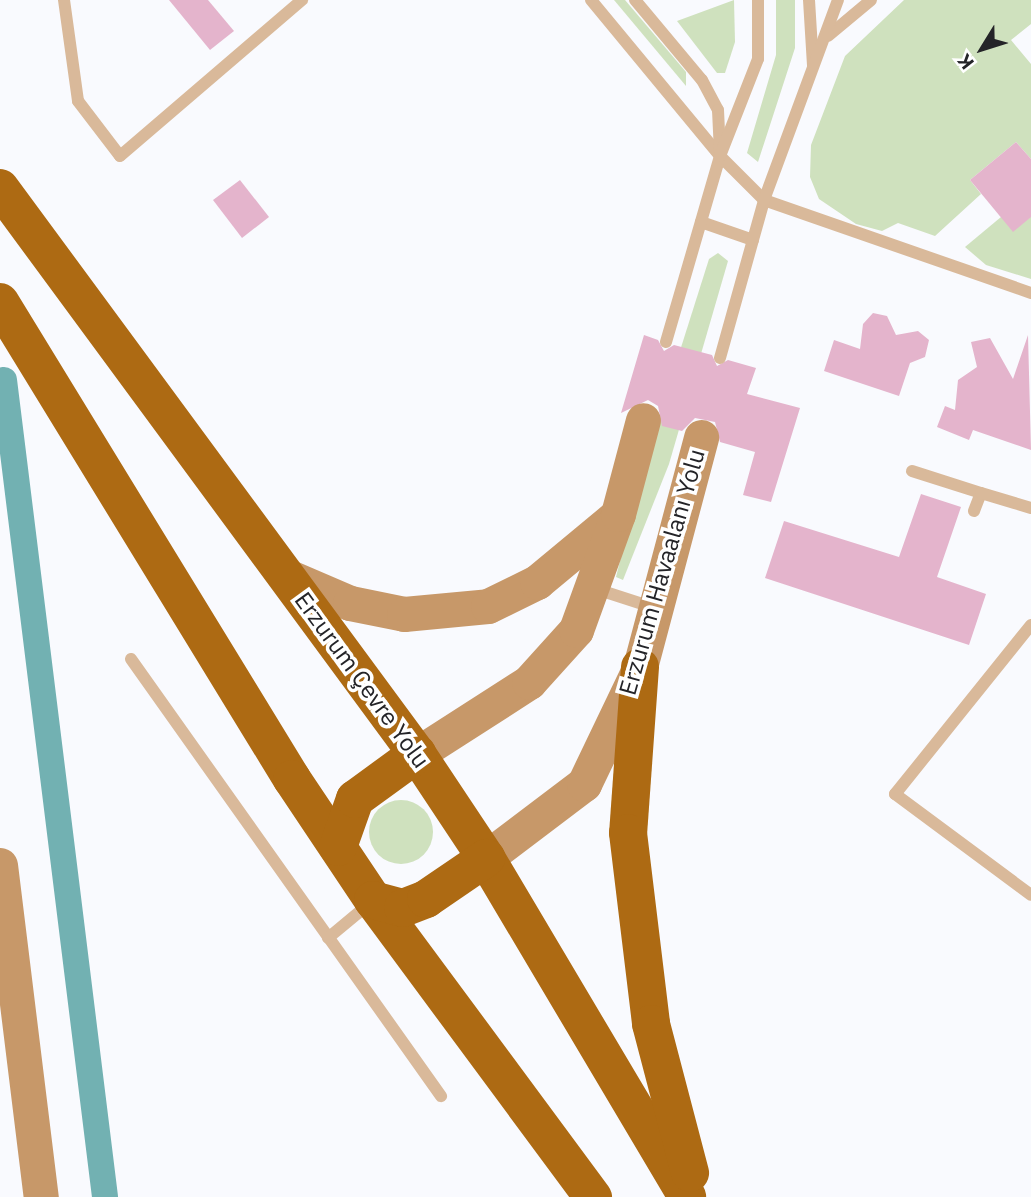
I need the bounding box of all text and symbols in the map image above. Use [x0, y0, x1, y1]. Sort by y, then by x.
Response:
north arrow [947, 14, 1017, 84]
text: K [952, 49, 979, 75]
street label: Erzurum Havaalanı Yolu [613, 446, 711, 698]
street label: Erzurum Çevre Yolu [288, 586, 436, 774]

